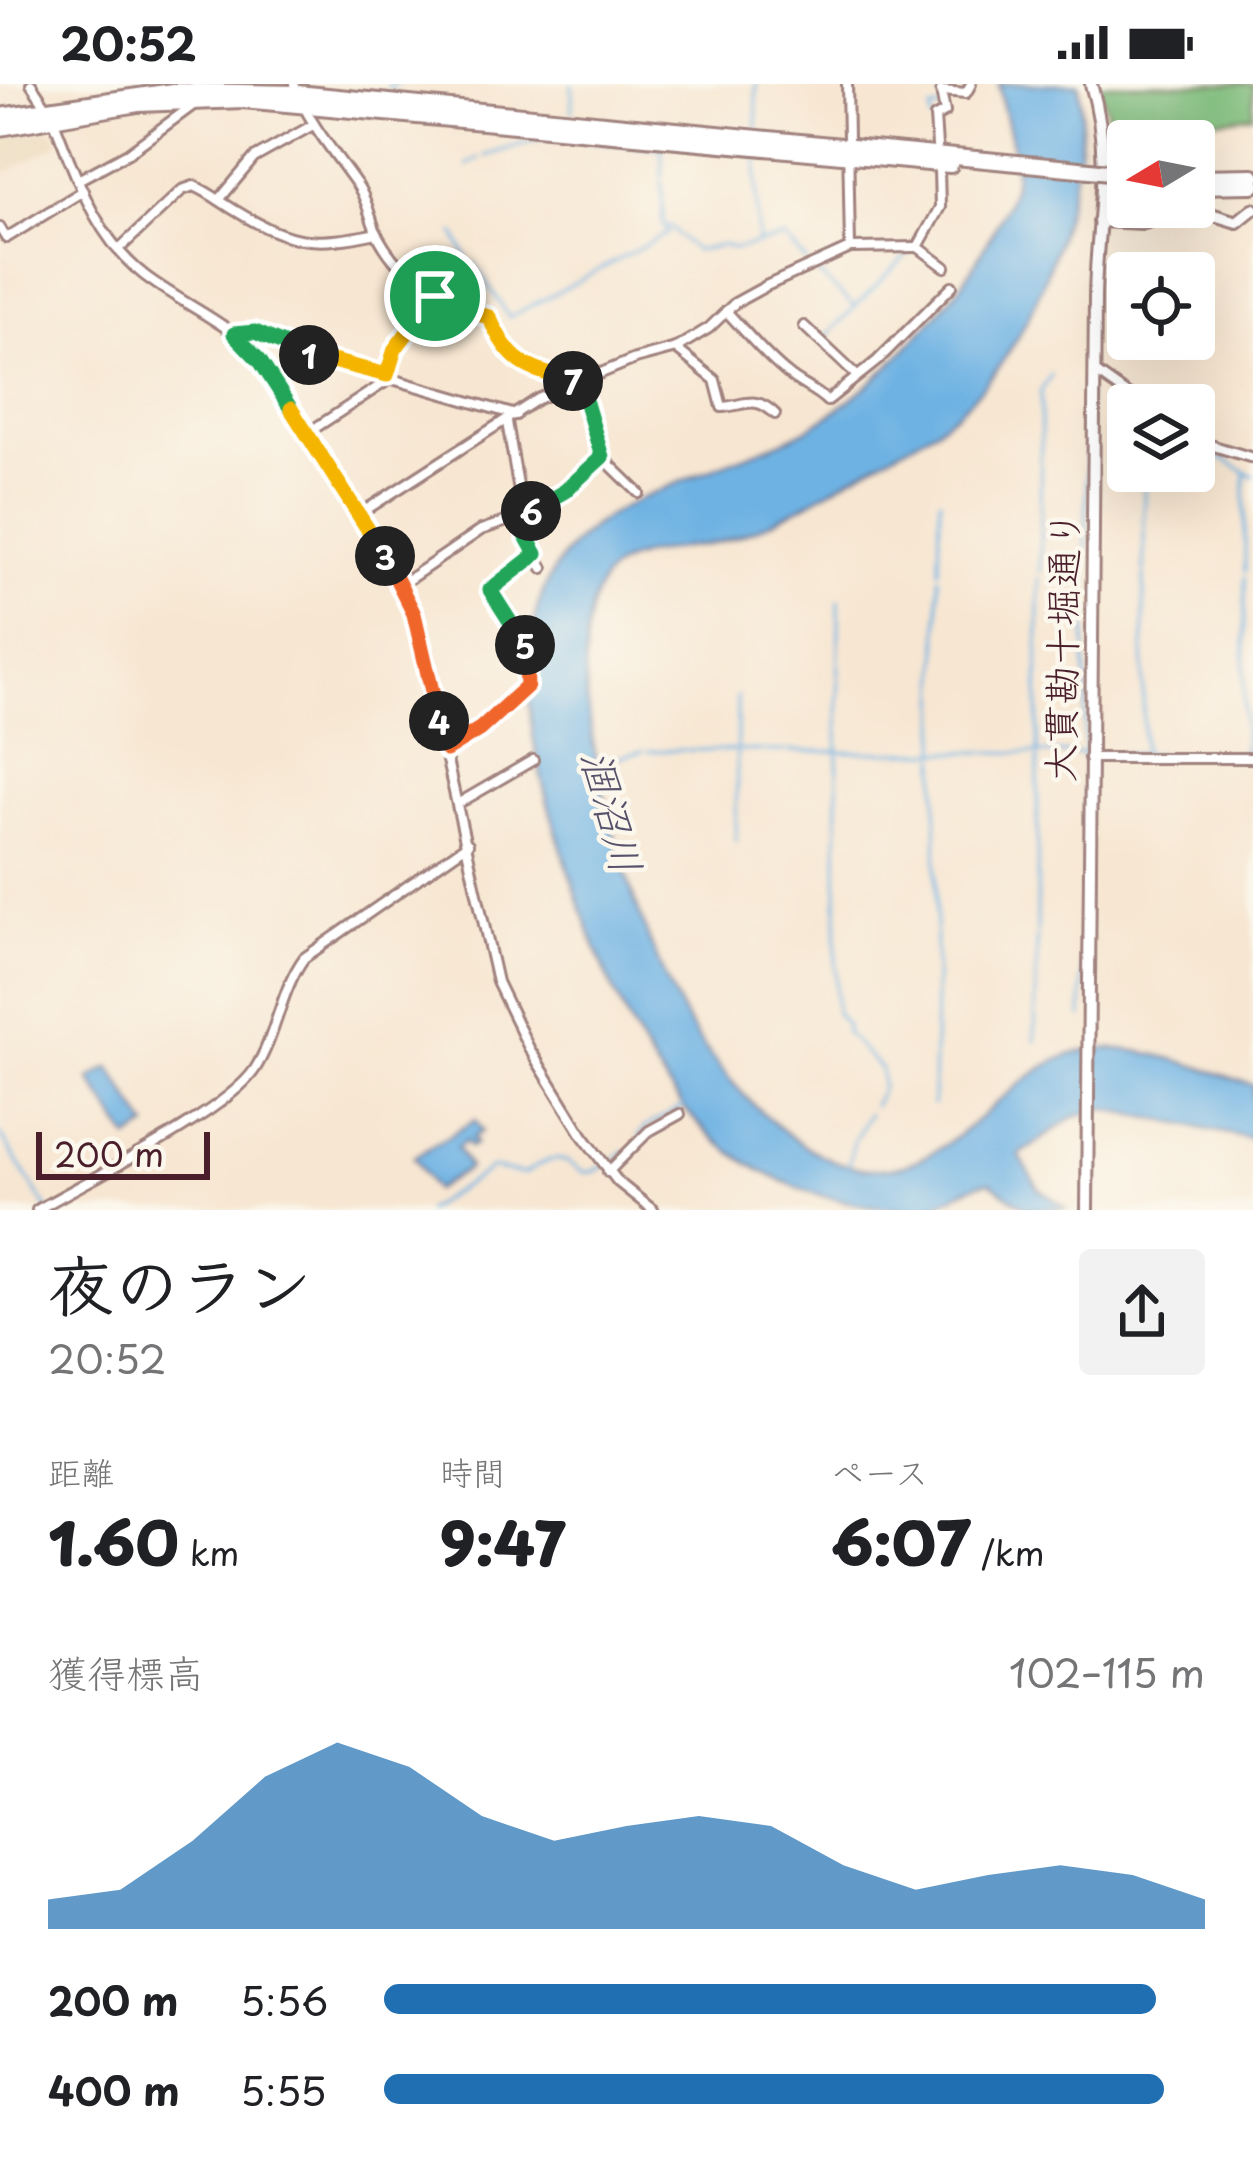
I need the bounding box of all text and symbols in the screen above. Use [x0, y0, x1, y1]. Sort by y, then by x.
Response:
text: 20:52 [60, 8, 196, 76]
north arrow [1107, 120, 1215, 228]
map controls [1107, 120, 1215, 492]
pin [384, 245, 486, 347]
button: locate [1107, 252, 1215, 360]
icon: arrive [402, 263, 468, 329]
pin: 1 [279, 325, 339, 385]
text: 1 [301, 330, 317, 380]
pin: 7 [543, 351, 603, 411]
text: 7 [564, 356, 582, 406]
button: layers [1107, 384, 1215, 492]
pin: 6 [501, 481, 561, 541]
text: 6 [519, 486, 543, 536]
street label: 大貫勘十堀通り [1028, 509, 1092, 783]
pin: 3 [355, 526, 415, 586]
text: 3 [374, 531, 396, 581]
pin: 5 [495, 615, 555, 675]
text: 5 [514, 620, 536, 670]
pin: 4 [409, 691, 469, 751]
text: 4 [428, 696, 450, 746]
water label: 涸沼川 [567, 742, 661, 880]
scale bar [36, 1126, 210, 1179]
text: 200 m [54, 1128, 164, 1178]
text: 夜のラン [48, 1233, 312, 1332]
button: share [1079, 1249, 1205, 1375]
text: 20:52 [48, 1328, 166, 1387]
text: 距離 [48, 1446, 114, 1496]
text: 時間 [440, 1446, 506, 1496]
text: ペース [831, 1446, 928, 1496]
text: 1.60 [48, 1496, 179, 1586]
text: 9:47 [440, 1496, 565, 1586]
text: 6:07 [831, 1496, 971, 1586]
text: km [179, 1527, 239, 1577]
text: /km [971, 1527, 1044, 1577]
text: 獲得標高 [48, 1642, 204, 1701]
text: 102–115 m [1009, 1642, 1205, 1701]
text: 200 m [48, 1970, 178, 2029]
text: 5:56 [240, 1970, 328, 2029]
text: 400 m [48, 2060, 180, 2119]
text: 5:55 [240, 2060, 326, 2119]

